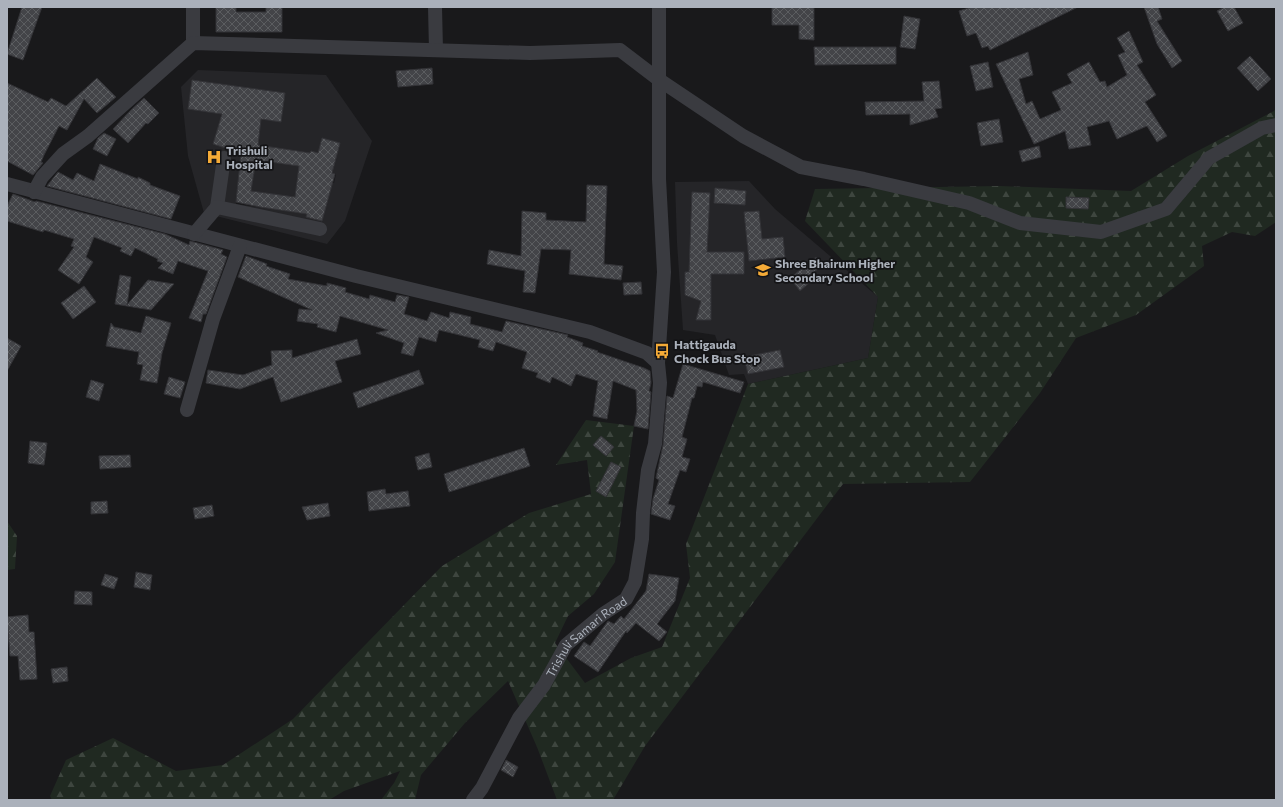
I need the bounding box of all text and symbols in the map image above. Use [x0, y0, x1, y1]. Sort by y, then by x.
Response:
place label: Trishuli Hospital [226, 143, 273, 171]
hospital icon: Trishuli Hospital [205, 148, 223, 166]
place label: Shree Bhairum Higher Secondary School [775, 256, 895, 284]
school or university icon: Shree Bhairum Higher Secondary School [754, 261, 772, 279]
place label: Hattigauda Chock Bus Stop [674, 337, 760, 365]
bus stop icon: Hattigauda Chock Bus Stop [653, 342, 671, 360]
street label: Trishuli Samari Road [543, 593, 629, 679]

